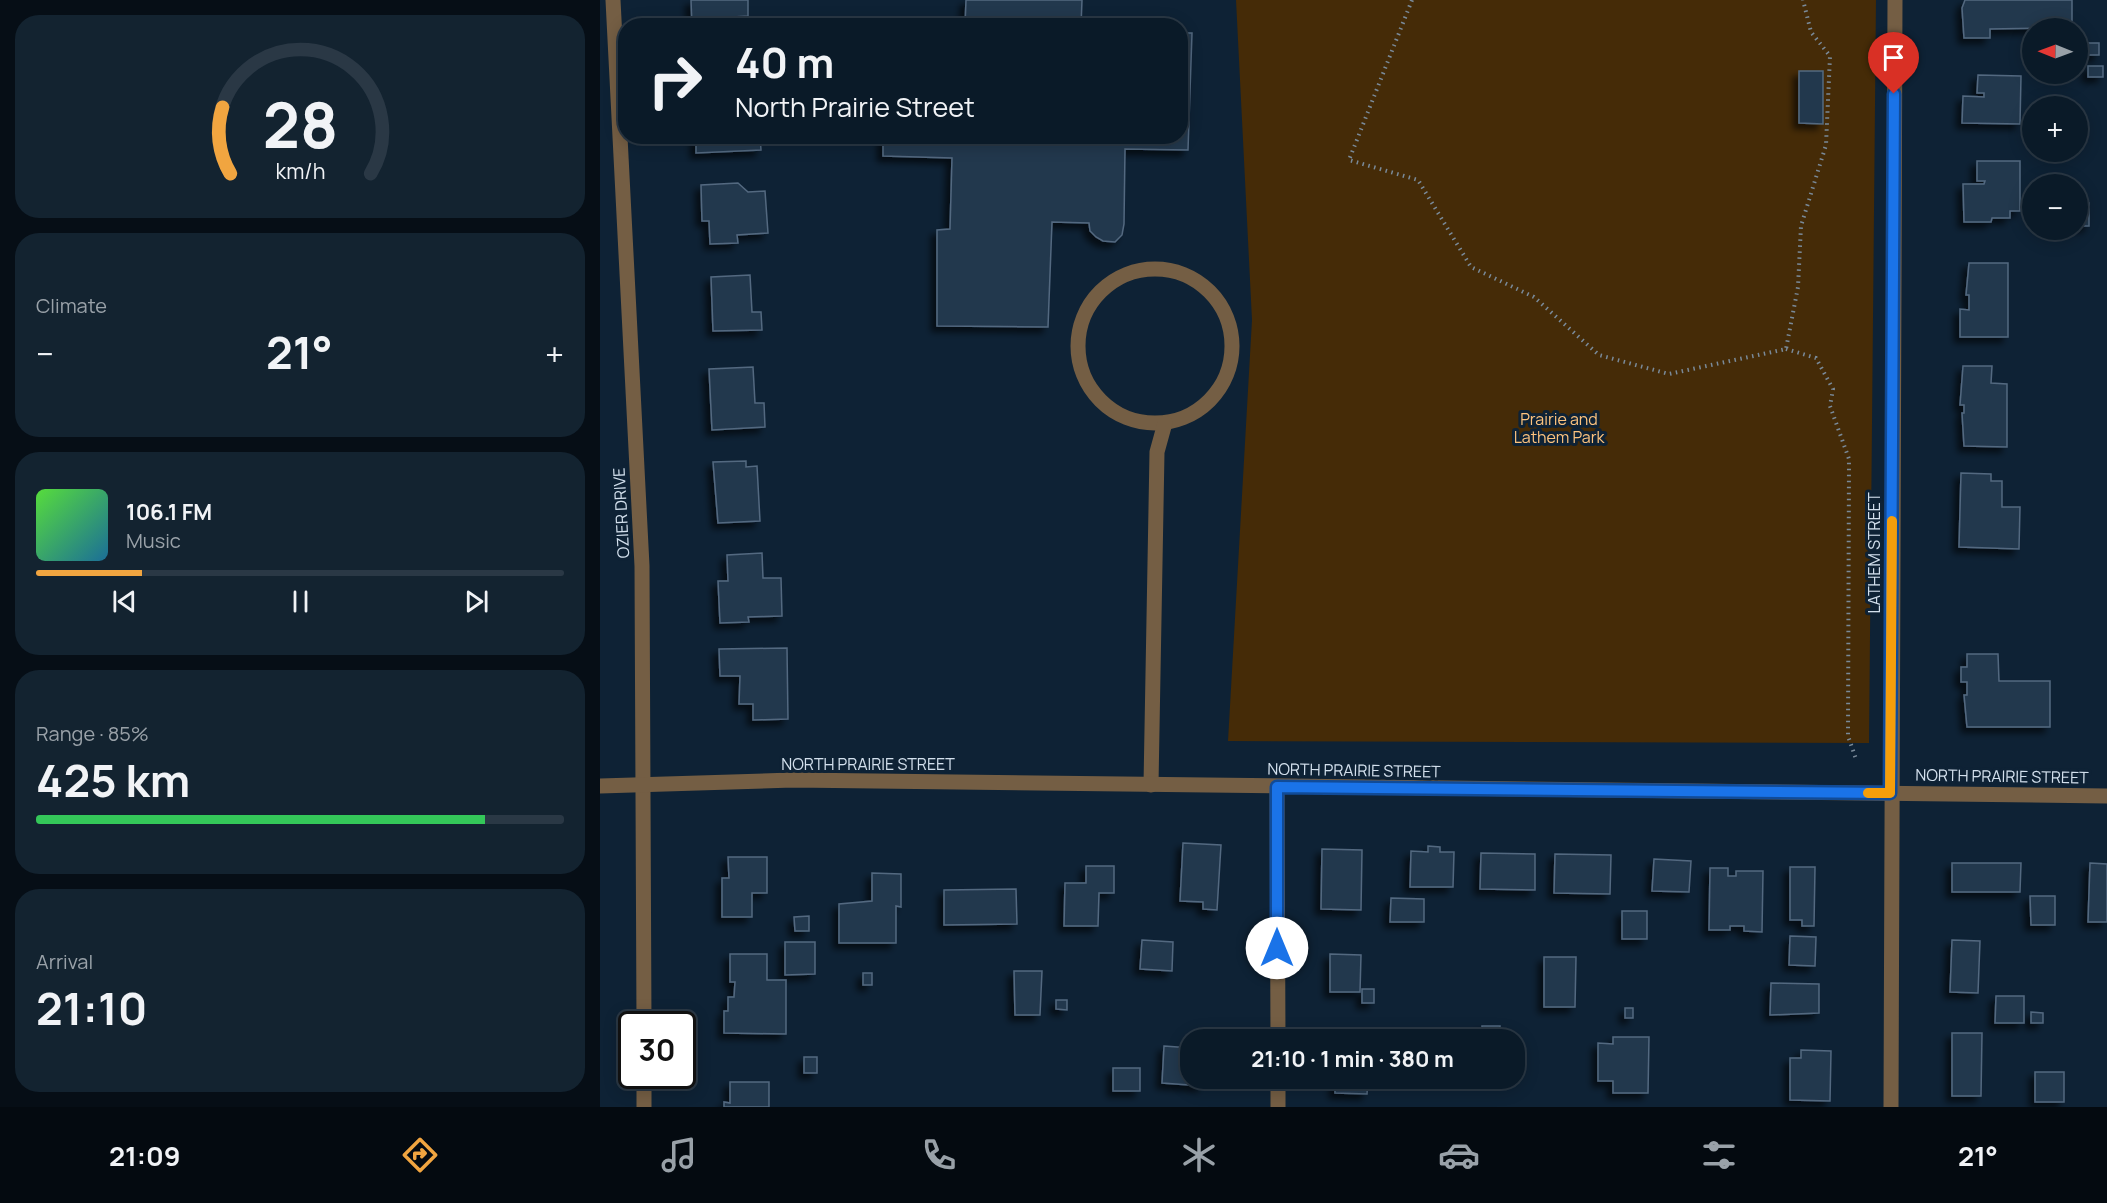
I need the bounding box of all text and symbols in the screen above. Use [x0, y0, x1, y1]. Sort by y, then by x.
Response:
north arrow [2022, 18, 2088, 84]
map controls [2022, 18, 2088, 240]
pin [1868, 32, 1919, 94]
text: 40 m [735, 33, 834, 91]
icon: arrive [1877, 41, 1910, 74]
icon: right [636, 42, 714, 120]
text: 28 [262, 81, 338, 167]
text: North Prairie Street [735, 88, 975, 125]
button: + [2022, 96, 2088, 162]
text: km/h [275, 156, 325, 185]
button: − [2022, 174, 2088, 240]
text: Climate [36, 292, 107, 319]
text: 21° [266, 321, 333, 383]
text: − [36, 331, 54, 376]
text: + [545, 331, 564, 376]
park label: Prairie and Lathem Park [1514, 408, 1605, 448]
street label: OZIER DRIVE [608, 467, 634, 559]
street label: LATHEM STREET [1863, 492, 1885, 613]
text: 106.1 FM [126, 497, 212, 527]
text: Music [126, 527, 181, 554]
icon: previous [108, 585, 141, 618]
icon: pause [284, 585, 317, 618]
icon: next [460, 585, 493, 618]
text: Range · 85% [36, 720, 149, 747]
text: 425 km [36, 749, 190, 811]
street label: NORTH PRAIRIE STREET [781, 753, 955, 775]
street label: NORTH PRAIRIE STREET [1267, 757, 1441, 783]
street label: NORTH PRAIRIE STREET [1915, 763, 2089, 789]
position arrow [1245, 916, 1309, 980]
text: Arrival [36, 948, 93, 975]
text: 21:10 [36, 977, 147, 1039]
speed limit sign: 30 [618, 1011, 696, 1089]
text: 21:10 · 1 min · 380 m [1251, 1044, 1454, 1074]
icon: directions [399, 1134, 441, 1176]
icon: music [658, 1134, 700, 1176]
icon: phone [918, 1134, 960, 1176]
icon: climate [1178, 1134, 1220, 1176]
icon: car [1438, 1134, 1480, 1176]
icon: filters [1698, 1134, 1740, 1176]
text: 21:09 [109, 1137, 181, 1174]
text: 21° [1958, 1137, 1998, 1174]

